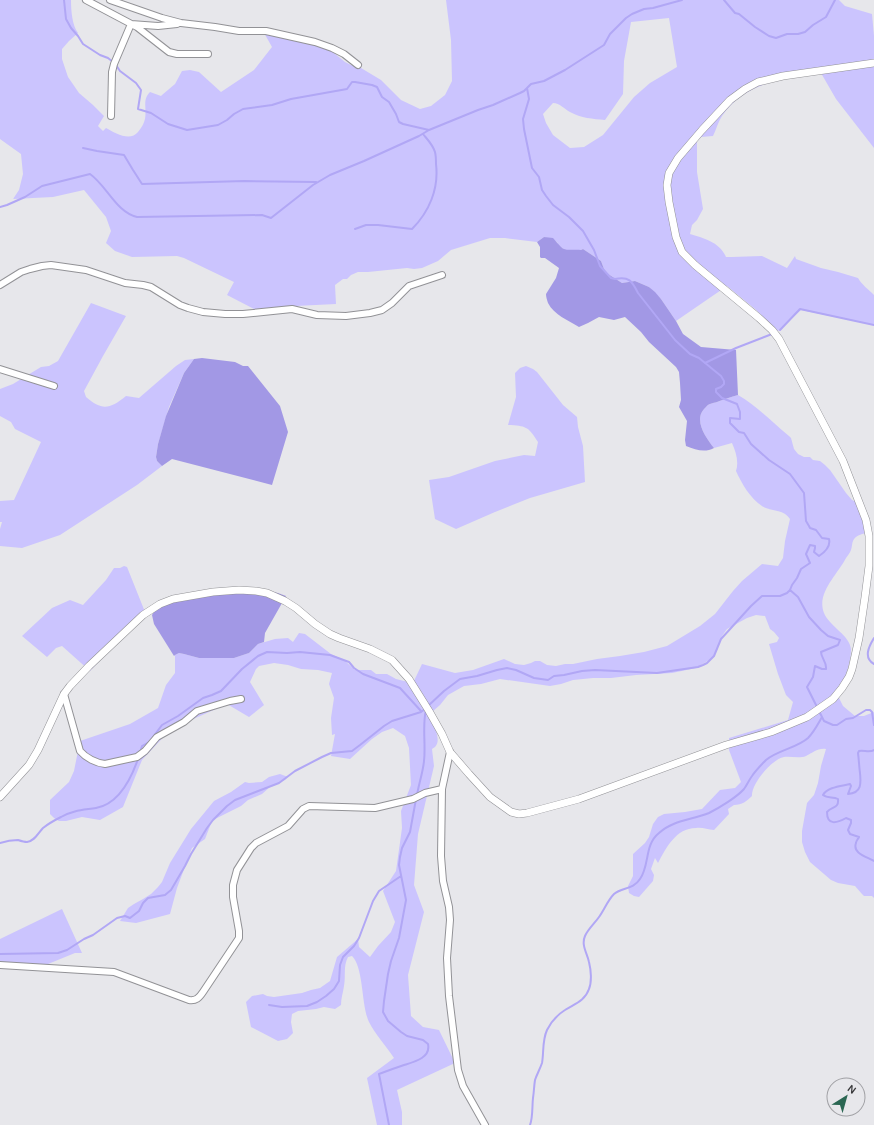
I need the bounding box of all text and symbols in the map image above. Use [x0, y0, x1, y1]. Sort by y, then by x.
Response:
north arrow [826, 1077, 866, 1117]
text: N [845, 1082, 859, 1097]

